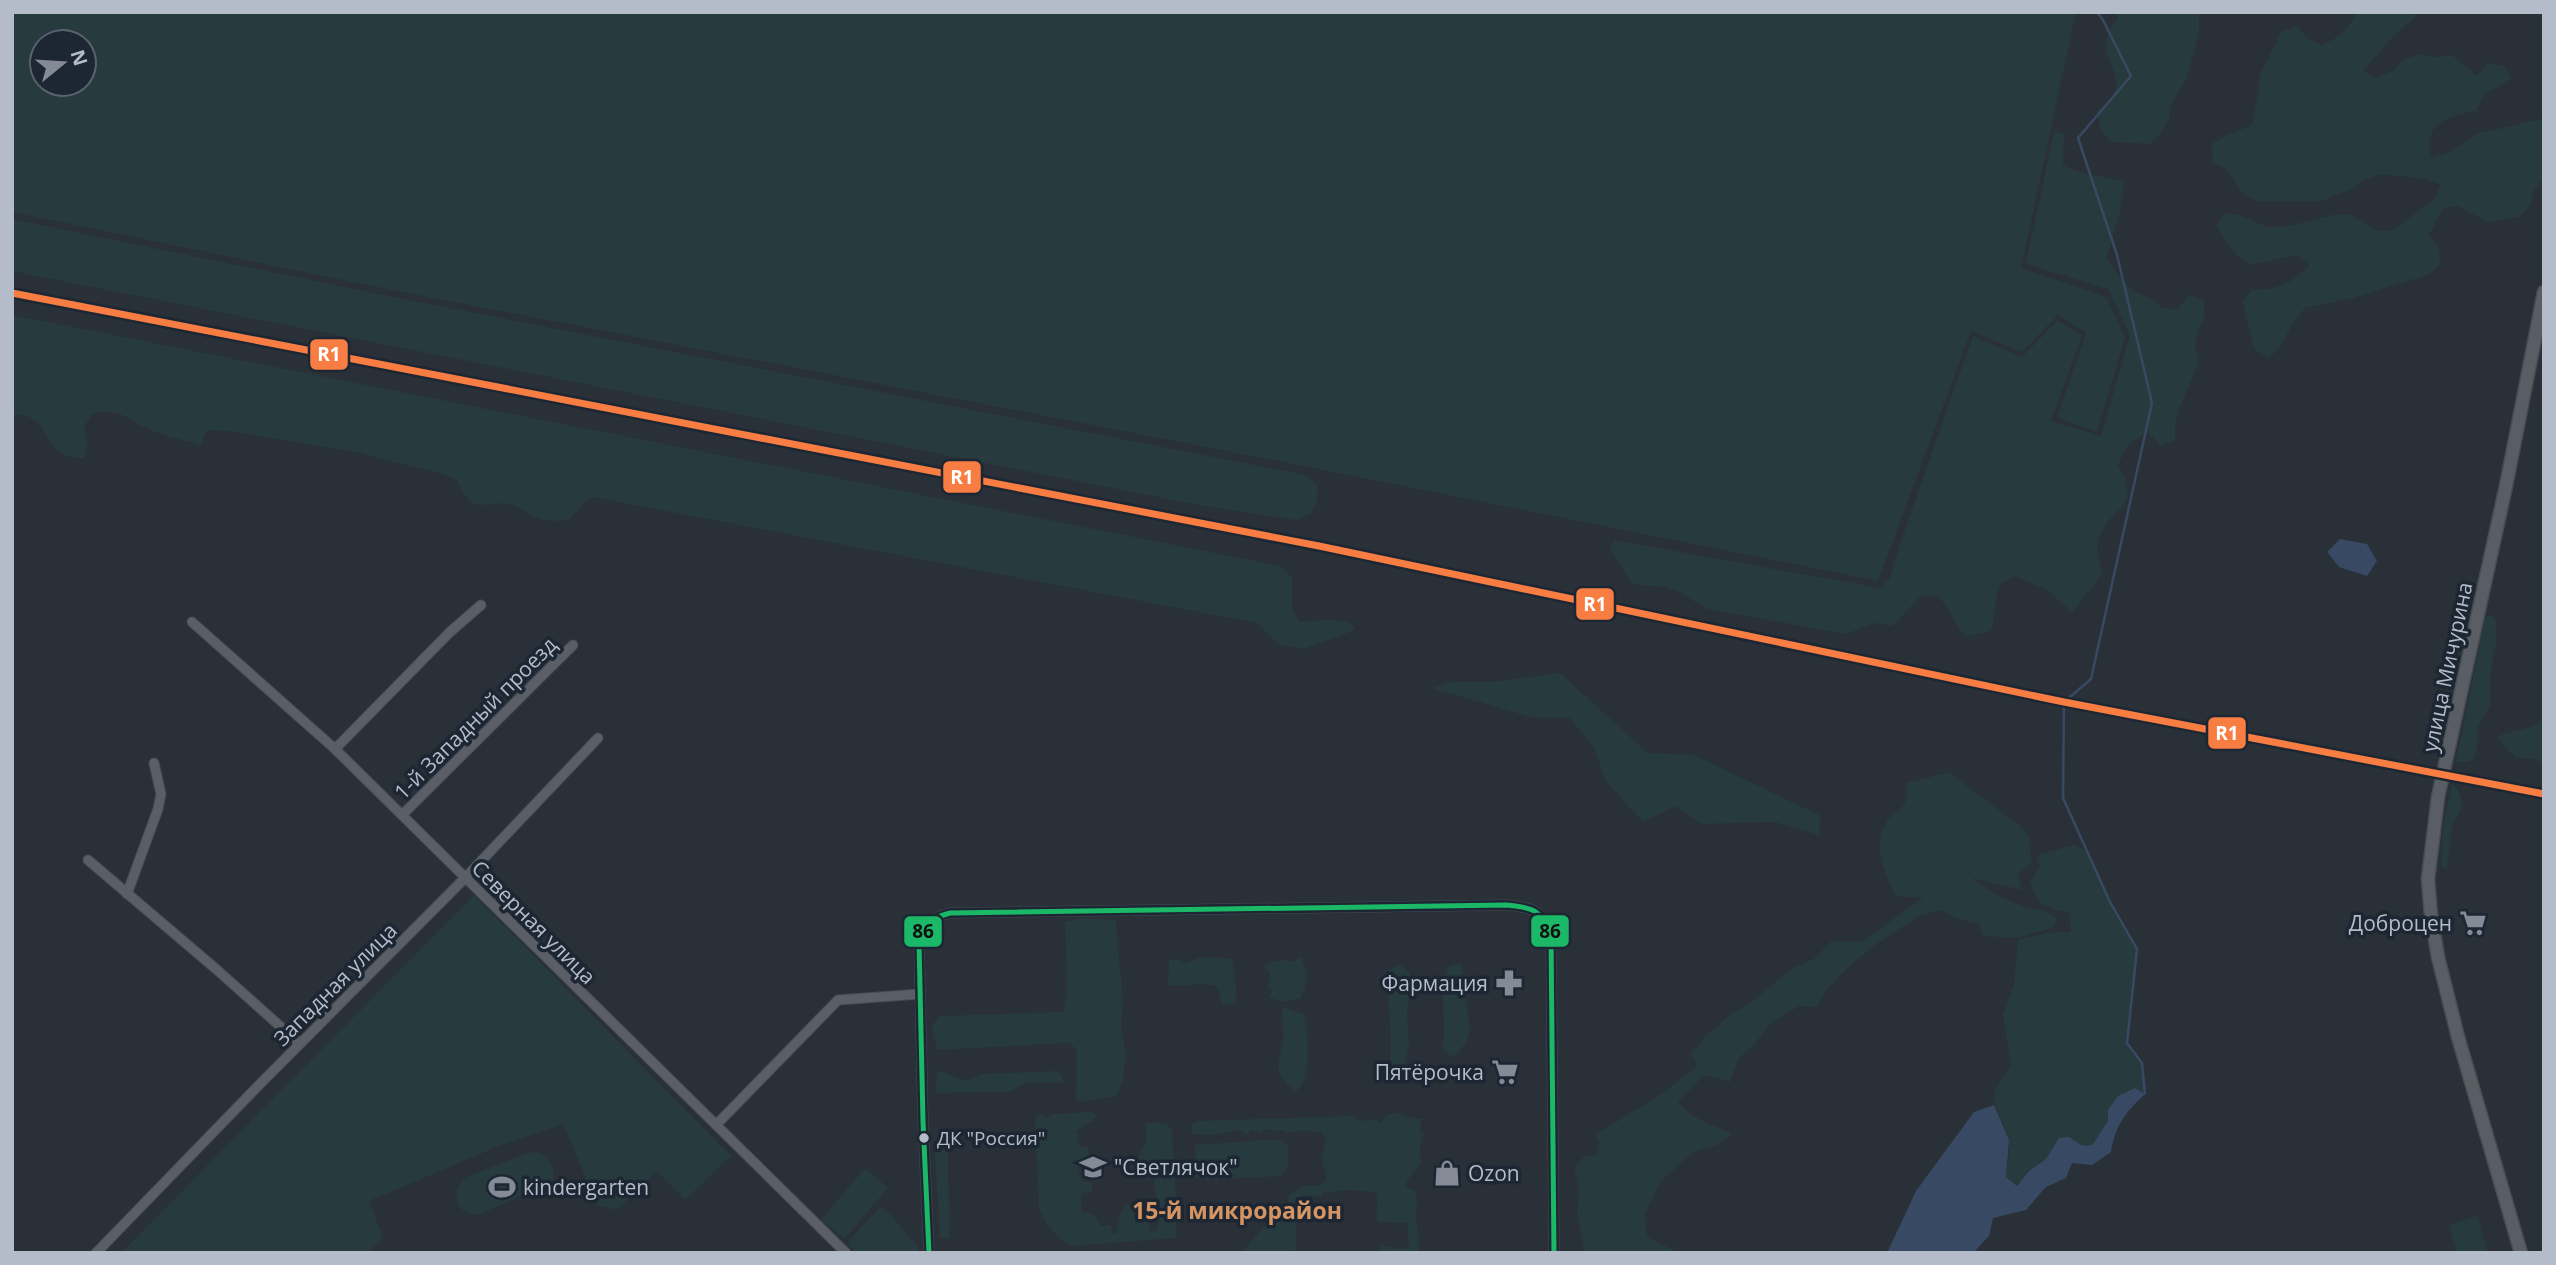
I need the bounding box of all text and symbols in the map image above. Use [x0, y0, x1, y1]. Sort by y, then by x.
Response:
north arrow [28, 28, 98, 98]
text: N [64, 46, 94, 69]
line badge: R1 [309, 338, 349, 371]
text: R1 [317, 341, 341, 367]
line badge: R1 [942, 460, 982, 494]
text: R1 [950, 464, 974, 490]
street label: улица Мичурина [2415, 580, 2479, 754]
line badge: R1 [1575, 587, 1615, 621]
text: R1 [1583, 591, 1607, 617]
street label: 1-й Западный проезд [388, 631, 562, 805]
line badge: R1 [2207, 716, 2247, 750]
text: R1 [2215, 720, 2239, 746]
street label: Северная улица [466, 854, 602, 990]
supermarket icon: Доброцен [2458, 908, 2488, 938]
place label: Доброцен [2349, 909, 2452, 937]
line badge: 86 [1530, 914, 1570, 948]
line badge: 86 [903, 915, 943, 948]
street label: Западная улица [267, 916, 403, 1052]
text: 86 [912, 918, 934, 944]
text: 86 [1539, 918, 1561, 944]
pharmacy icon: Фармация [1494, 968, 1524, 998]
place label: Фармация [1382, 969, 1488, 997]
supermarket icon: Пятёрочка [1490, 1057, 1520, 1087]
place label: Пятёрочка [1375, 1058, 1484, 1086]
place label: ДК "Россия" [937, 1125, 1045, 1151]
marker: ДК "Россия" [917, 1131, 931, 1145]
school or university icon: "Светлячок" [1078, 1152, 1108, 1182]
place label: "Светлячок" [1114, 1153, 1238, 1181]
shop icon: Ozon [1432, 1158, 1462, 1188]
place label: Ozon [1468, 1159, 1520, 1187]
sports icon: kindergarten [487, 1172, 517, 1202]
place label: kindergarten [523, 1173, 649, 1201]
district label: 15-й микрорайон [1132, 1194, 1342, 1226]

